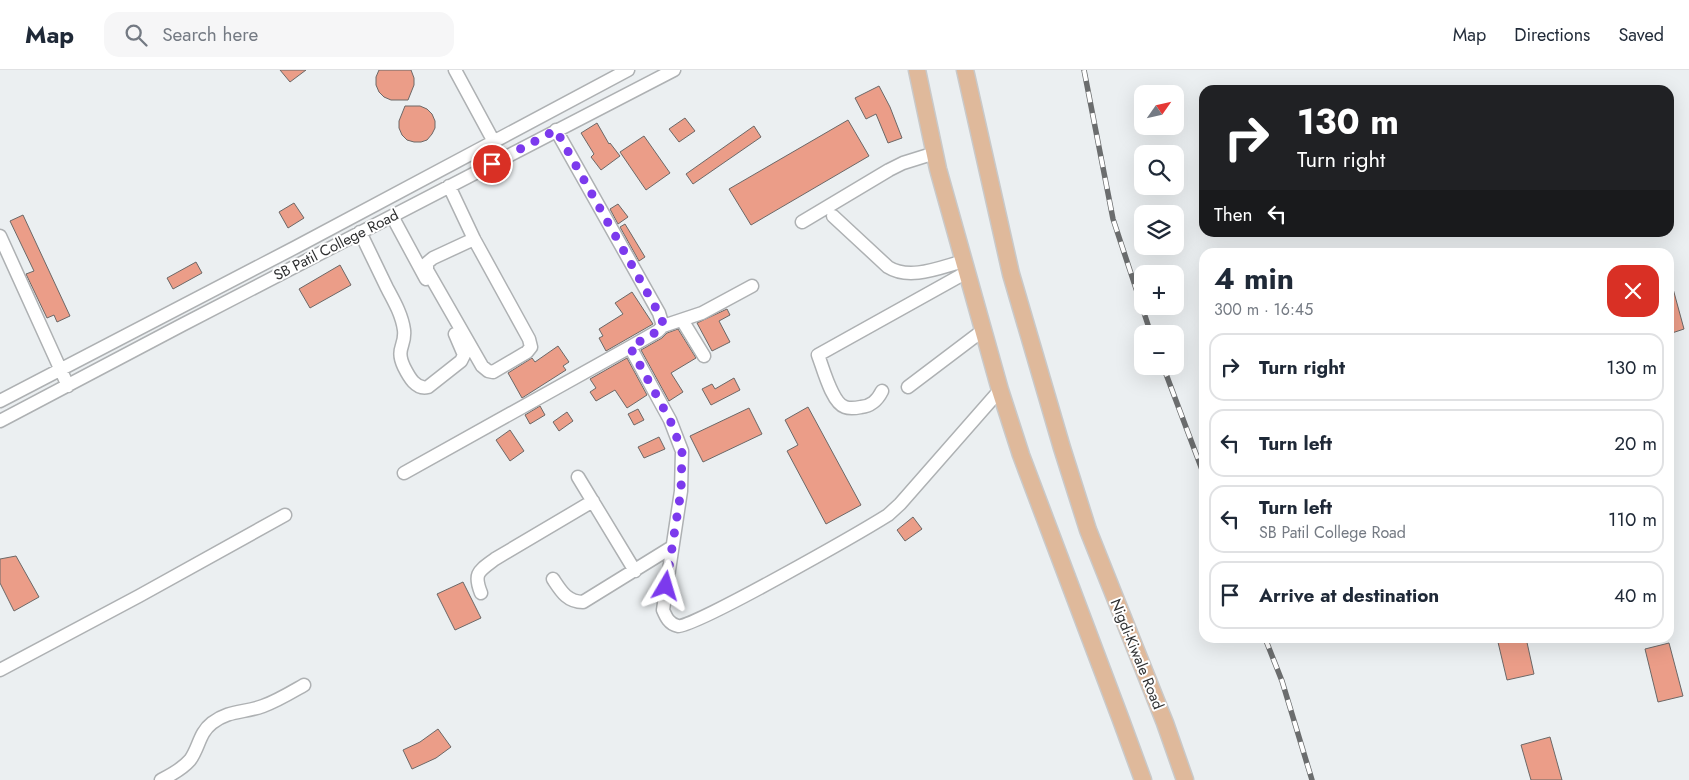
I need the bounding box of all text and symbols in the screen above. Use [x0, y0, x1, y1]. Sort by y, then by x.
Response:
search box [104, 12, 454, 57]
text: Map [25, 17, 74, 52]
icon: search [122, 21, 150, 49]
text: Search here [162, 21, 258, 48]
text: Map [1453, 22, 1486, 48]
text: Directions [1514, 22, 1590, 48]
text: Saved [1618, 22, 1664, 48]
north arrow [1134, 85, 1184, 135]
map controls [1134, 85, 1184, 375]
text: 130 m [1297, 97, 1399, 147]
icon: right [1214, 105, 1279, 170]
pin [471, 143, 513, 185]
text: Turn right [1297, 143, 1385, 175]
button: search [1134, 145, 1184, 195]
icon: arrive [478, 150, 506, 178]
icon: left [1263, 200, 1291, 228]
text: Then [1214, 201, 1253, 228]
street label: SB Patil College Road [270, 204, 402, 286]
button: layers [1134, 205, 1184, 255]
text: 4 min [1214, 257, 1294, 300]
button: + [1134, 265, 1184, 315]
button: close [1607, 265, 1659, 317]
text: 300 m · 16:45 [1214, 298, 1313, 321]
button: − [1134, 325, 1184, 375]
icon: right [1216, 353, 1244, 381]
text: Turn right [1259, 354, 1345, 381]
text: 130 m [1606, 354, 1657, 381]
icon: left [1216, 429, 1244, 457]
text: Turn left [1259, 430, 1332, 457]
text: 20 m [1614, 430, 1657, 457]
text: Turn left [1259, 494, 1332, 521]
icon: left [1216, 505, 1244, 533]
text: 110 m [1608, 506, 1657, 533]
text: SB Patil College Road [1259, 521, 1406, 544]
position arrow [639, 559, 691, 611]
icon: arrive [1216, 581, 1244, 609]
text: Arrive at destination [1259, 582, 1439, 609]
text: 40 m [1614, 582, 1657, 609]
street label: Nigdi-Kiwale Road [1105, 595, 1169, 713]

